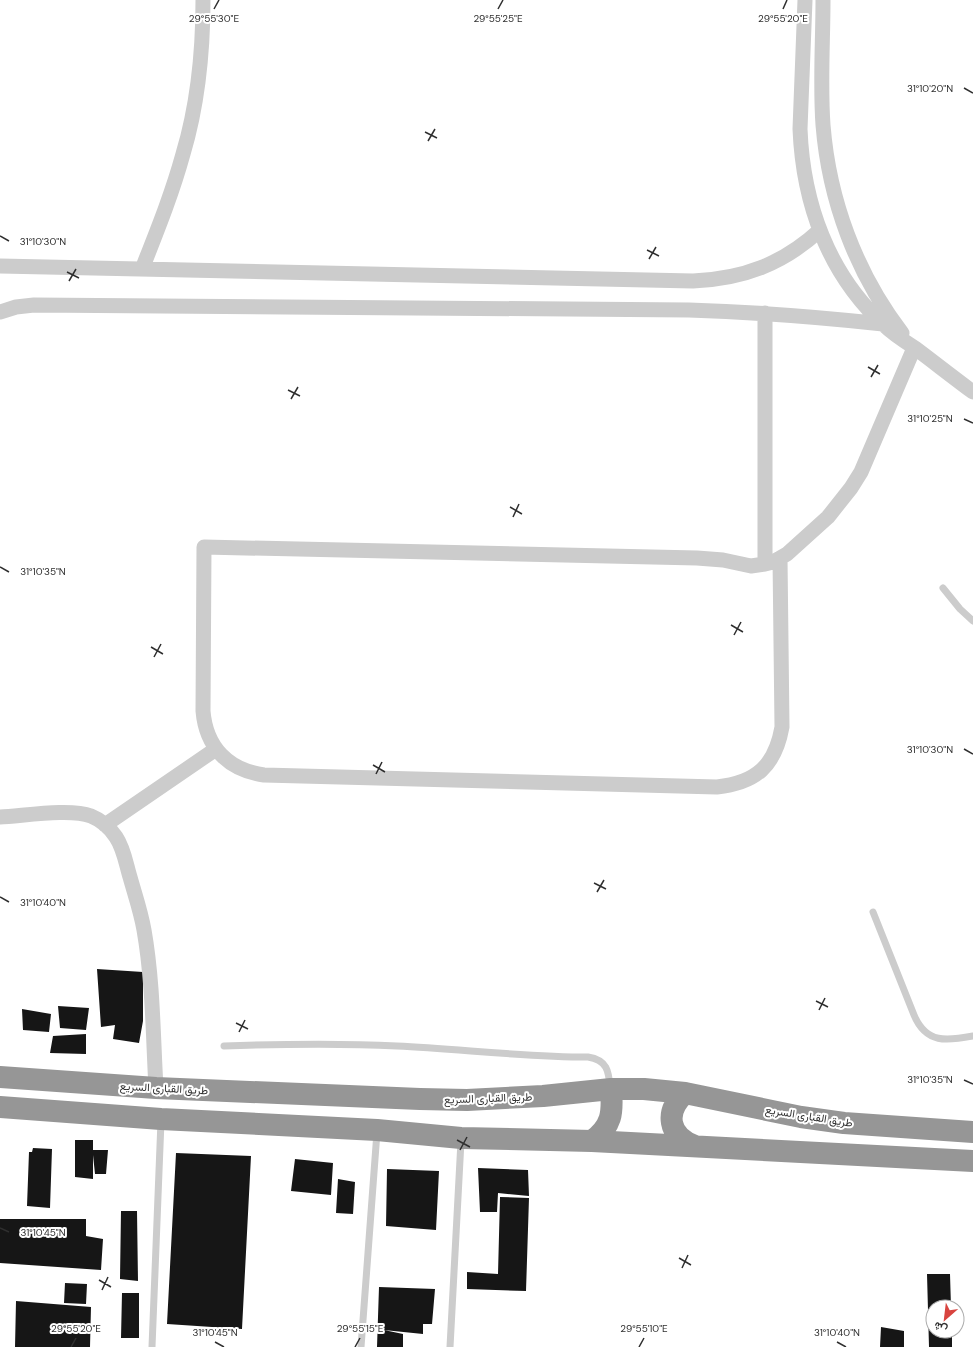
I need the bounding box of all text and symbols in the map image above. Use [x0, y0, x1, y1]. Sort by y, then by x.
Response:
text: 29°55'30"E [189, 12, 239, 25]
text: 29°55'25"E [473, 12, 523, 25]
text: 29°55'20"E [758, 12, 808, 25]
text: 31°10'20"N [907, 82, 953, 95]
text: 31°10'30"N [20, 235, 66, 248]
text: 31°10'25"N [907, 412, 953, 425]
text: 31°10'35"N [20, 565, 66, 578]
text: 31°10'30"N [907, 743, 953, 756]
text: 31°10'40"N [20, 896, 66, 909]
text: 31°10'35"N [907, 1073, 953, 1086]
street label: طريق القبارى السريع [119, 1079, 209, 1098]
street label: طريق القبارى السريع [444, 1089, 532, 1108]
street label: طريق القبارى السريع [764, 1102, 854, 1131]
text: 31°10'45"N [20, 1226, 66, 1239]
north arrow [925, 1299, 965, 1339]
text: ش [931, 1319, 949, 1337]
text: 29°55'20"E [51, 1322, 101, 1335]
text: 29°55'15"E [337, 1322, 384, 1335]
text: 29°55'10"E [620, 1322, 668, 1335]
text: 31°10'45"N [192, 1326, 238, 1339]
text: 31°10'40"N [814, 1326, 860, 1339]

